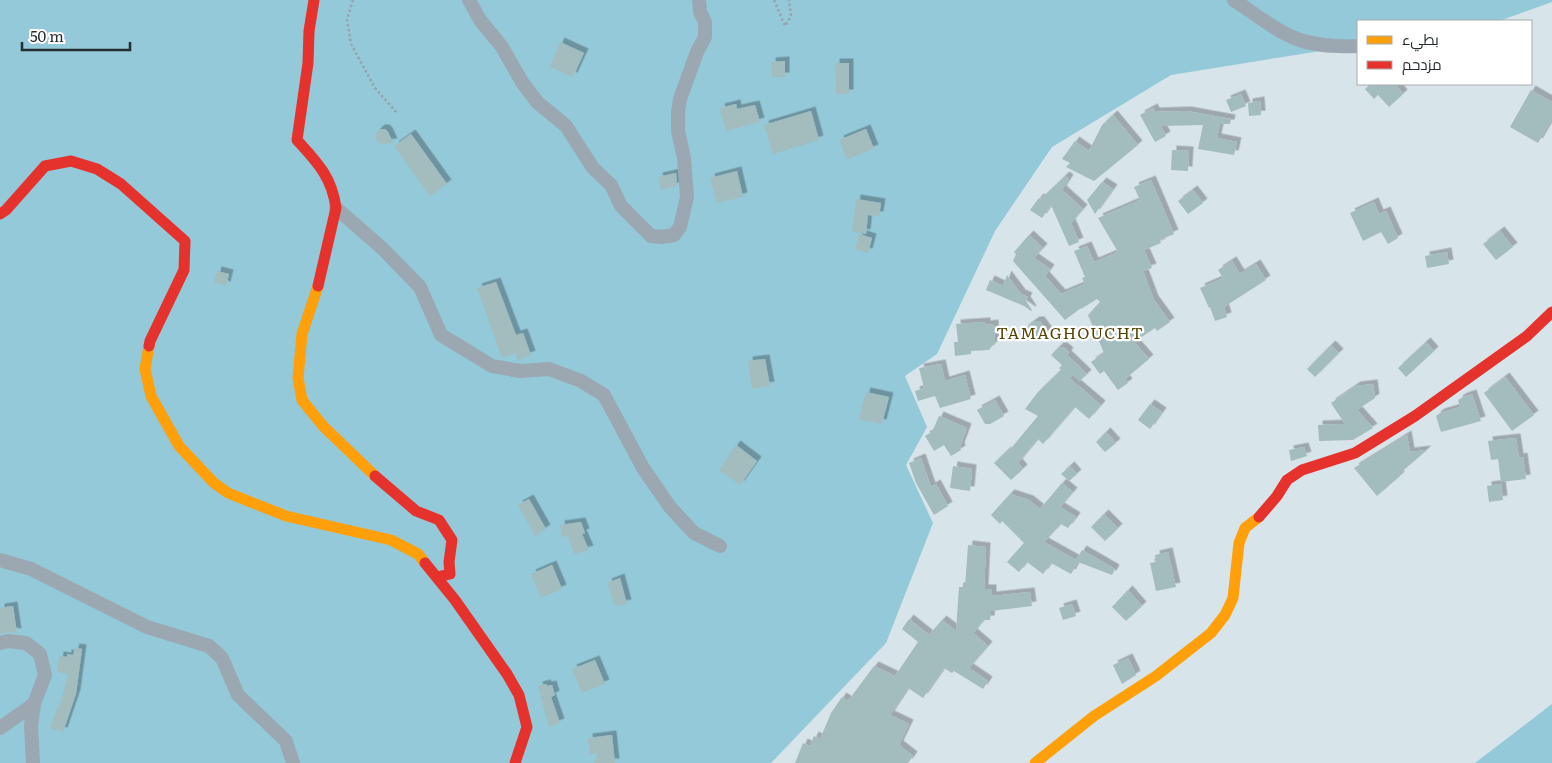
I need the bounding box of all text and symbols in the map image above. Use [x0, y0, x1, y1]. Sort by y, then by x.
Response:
scale bar [22, 20, 130, 52]
legend [1357, 20, 1532, 85]
text: 50 m [30, 24, 64, 47]
text: بطيء [1402, 27, 1439, 52]
text: مزدحم [1402, 52, 1442, 75]
district label: TAMAGHOUCHT [996, 320, 1144, 344]

